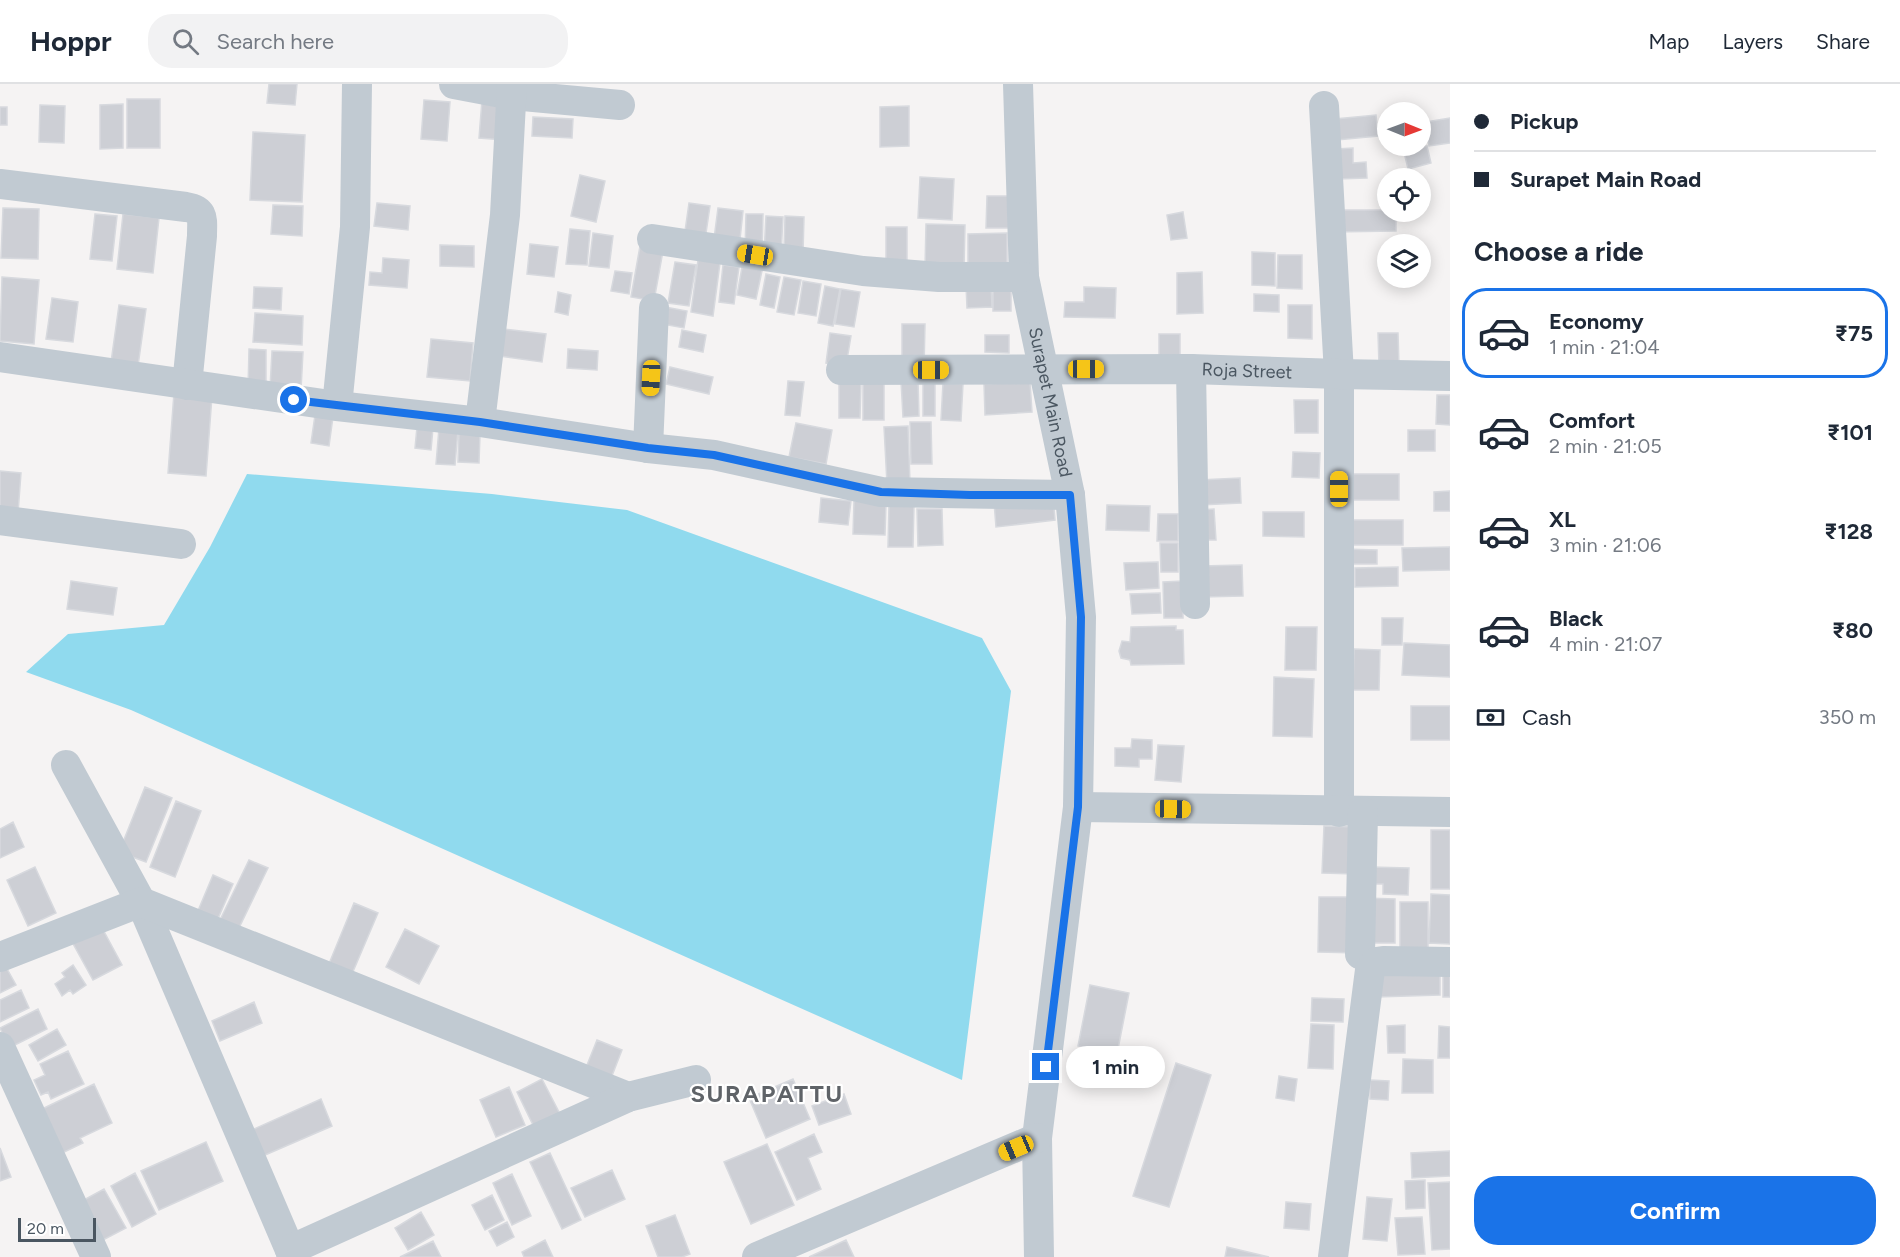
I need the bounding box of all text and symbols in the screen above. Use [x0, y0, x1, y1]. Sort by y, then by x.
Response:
search box [148, 14, 568, 68]
text: Hoppr [30, 24, 112, 58]
icon: search [169, 25, 202, 58]
text: Search here [217, 28, 334, 55]
text: Map [1649, 29, 1689, 54]
text: Layers [1722, 29, 1783, 54]
text: Share [1816, 29, 1870, 54]
north arrow [1377, 102, 1431, 156]
map controls [1377, 102, 1431, 288]
text: Pickup [1510, 108, 1579, 135]
text: Surapet Main Road [1510, 166, 1701, 193]
button: locate [1377, 168, 1431, 222]
button: layers [1377, 234, 1431, 288]
text: Choose a ride [1474, 235, 1643, 268]
car [736, 243, 774, 267]
icon: car [1477, 306, 1531, 360]
text: Economy [1549, 308, 1644, 335]
text: ₹75 [1835, 320, 1873, 347]
street label: Surapet Main Road [1024, 325, 1077, 479]
text: 1 min · 21:04 [1549, 335, 1660, 359]
street label: Roja Street [1201, 358, 1293, 383]
car [641, 360, 661, 396]
car [1068, 360, 1104, 378]
car [913, 361, 949, 379]
route start [280, 386, 307, 413]
icon: car [1477, 405, 1531, 459]
text: Comfort [1549, 407, 1635, 434]
text: ₹101 [1827, 419, 1873, 446]
text: 2 min · 21:05 [1549, 434, 1662, 458]
car [1330, 471, 1348, 507]
icon: car [1477, 504, 1531, 558]
text: XL [1549, 506, 1576, 533]
text: ₹128 [1824, 518, 1873, 545]
text: 3 min · 21:06 [1549, 533, 1661, 557]
icon: car [1477, 603, 1531, 657]
text: Black [1549, 605, 1603, 632]
text: ₹80 [1832, 617, 1873, 644]
text: 4 min · 21:07 [1549, 632, 1662, 656]
icon: cash [1474, 701, 1507, 734]
text: Cash [1522, 704, 1572, 731]
text: 350 m [1819, 705, 1876, 729]
car [1155, 800, 1191, 818]
callout: 1 min [1067, 1046, 1166, 1088]
route end [1032, 1053, 1059, 1080]
text: 1 min [1092, 1055, 1139, 1079]
district label: SURAPATTU [690, 1079, 844, 1108]
car [996, 1133, 1036, 1163]
button: Confirm [1474, 1176, 1876, 1245]
scale bar [18, 1215, 96, 1242]
text: 20 m [27, 1219, 64, 1238]

